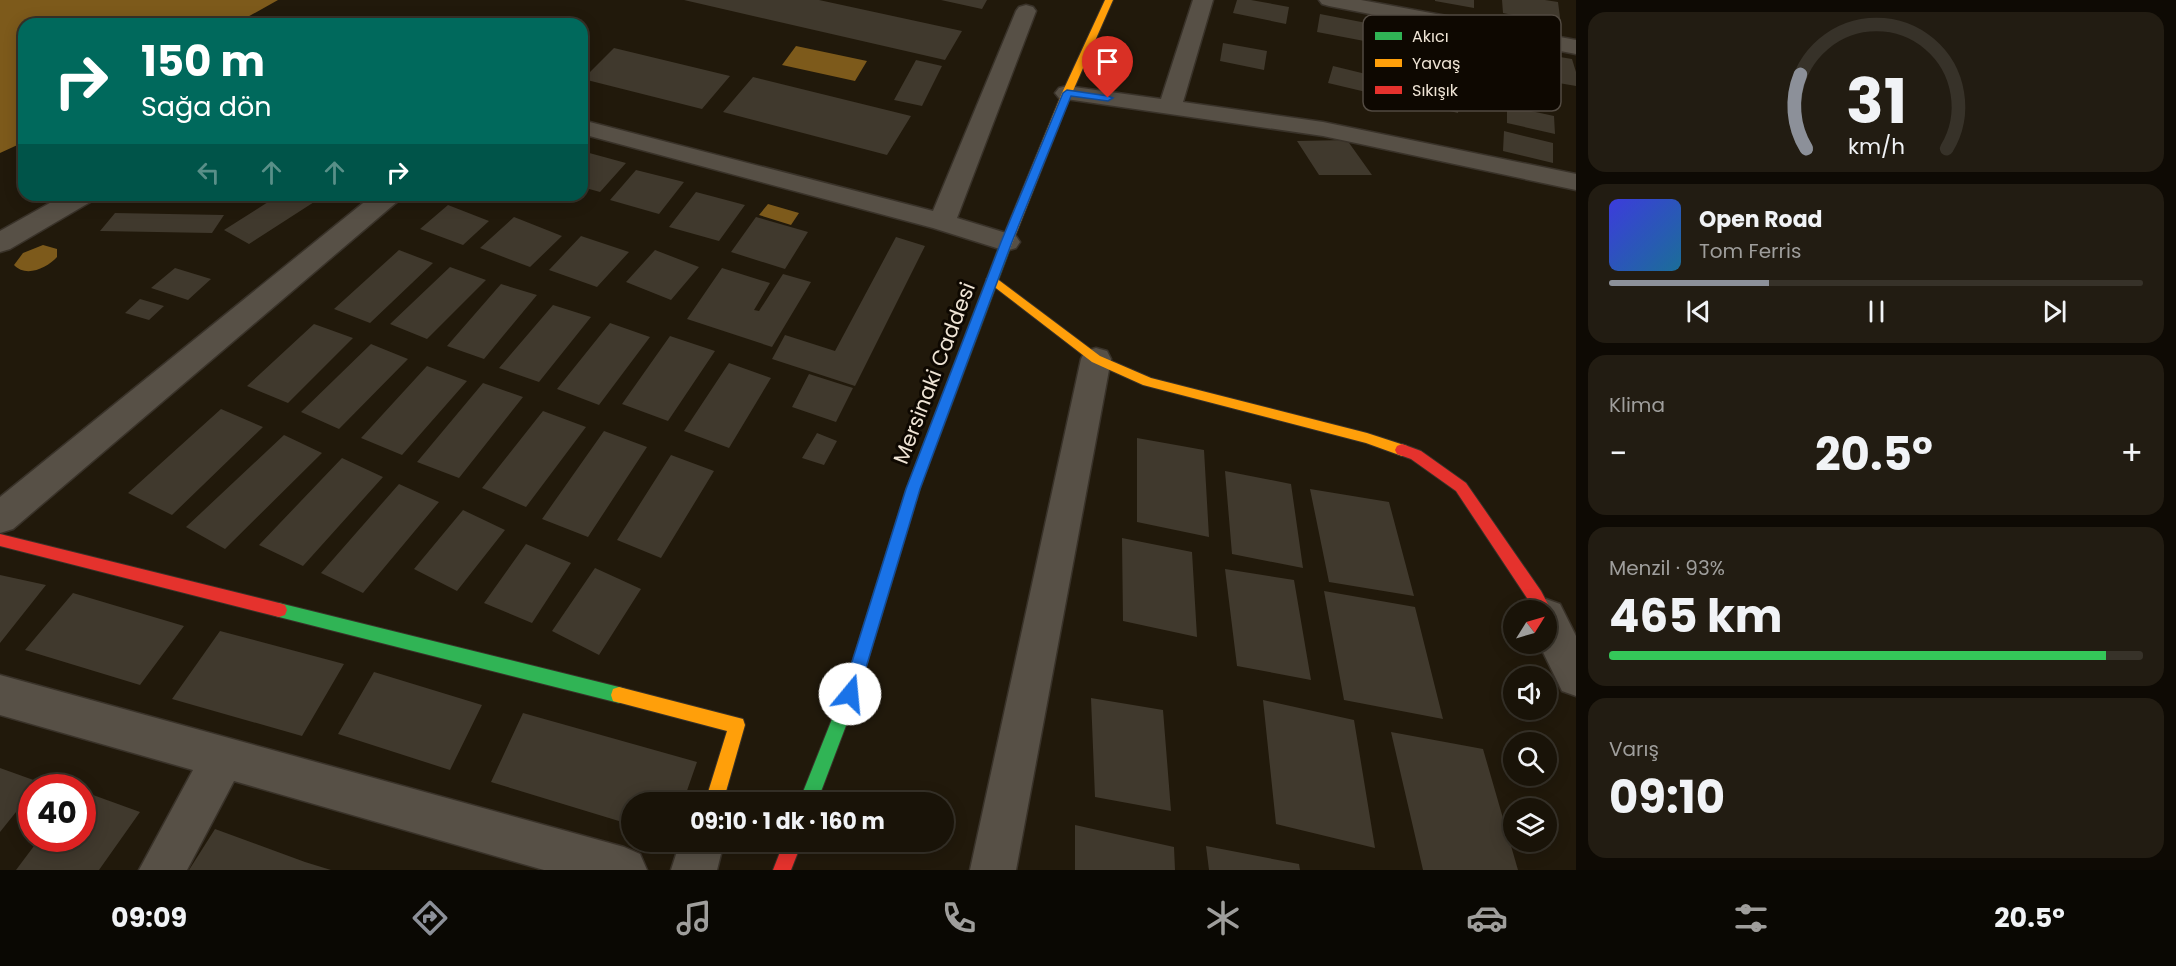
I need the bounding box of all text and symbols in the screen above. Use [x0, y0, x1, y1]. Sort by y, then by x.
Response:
legend [1363, 15, 1561, 111]
text: Akıcı [1412, 25, 1449, 48]
text: 150 m [141, 32, 265, 91]
pin [1082, 36, 1133, 98]
icon: right [42, 42, 120, 120]
icon: arrive [1091, 45, 1124, 78]
text: Yavaş [1412, 52, 1460, 75]
text: 31 [1845, 57, 1907, 145]
text: Sıkışık [1412, 79, 1459, 102]
text: Sağa dön [141, 88, 272, 125]
text: km/h [1847, 131, 1905, 162]
icon: left [192, 156, 225, 189]
icon: ahead [255, 156, 288, 189]
icon: ahead [318, 156, 351, 189]
icon: right [381, 156, 414, 189]
text: Open Road [1699, 204, 1823, 235]
text: Tom Ferris [1699, 237, 1801, 265]
street label: Mersinaki Caddesi [886, 278, 982, 468]
icon: previous [1682, 295, 1715, 328]
icon: pause [1860, 295, 1893, 328]
icon: next [2038, 295, 2071, 328]
text: Klima [1609, 391, 1665, 419]
text: 20.5° [1815, 423, 1933, 486]
text: − [1609, 430, 1627, 477]
text: + [2120, 430, 2143, 477]
text: Menzil · 93% [1609, 554, 1725, 582]
text: 465 km [1609, 585, 1782, 648]
north arrow [1503, 600, 1557, 654]
map controls [1503, 600, 1557, 852]
position arrow [818, 662, 882, 726]
button: sound [1503, 666, 1557, 720]
button: search [1503, 732, 1557, 786]
text: Varış [1609, 735, 1659, 763]
text: 09:10 [1609, 766, 1725, 829]
speed limit sign: 40 [18, 774, 96, 852]
button: layers [1503, 798, 1557, 852]
text: 09:10 · 1 dk · 160 m [690, 806, 885, 837]
icon: directions [409, 897, 451, 939]
icon: music [673, 897, 715, 939]
icon: phone [938, 897, 980, 939]
icon: climate [1202, 897, 1244, 939]
icon: car [1466, 897, 1508, 939]
icon: filters [1730, 897, 1772, 939]
text: 09:09 [111, 899, 187, 936]
text: 20.5° [1994, 899, 2065, 936]

